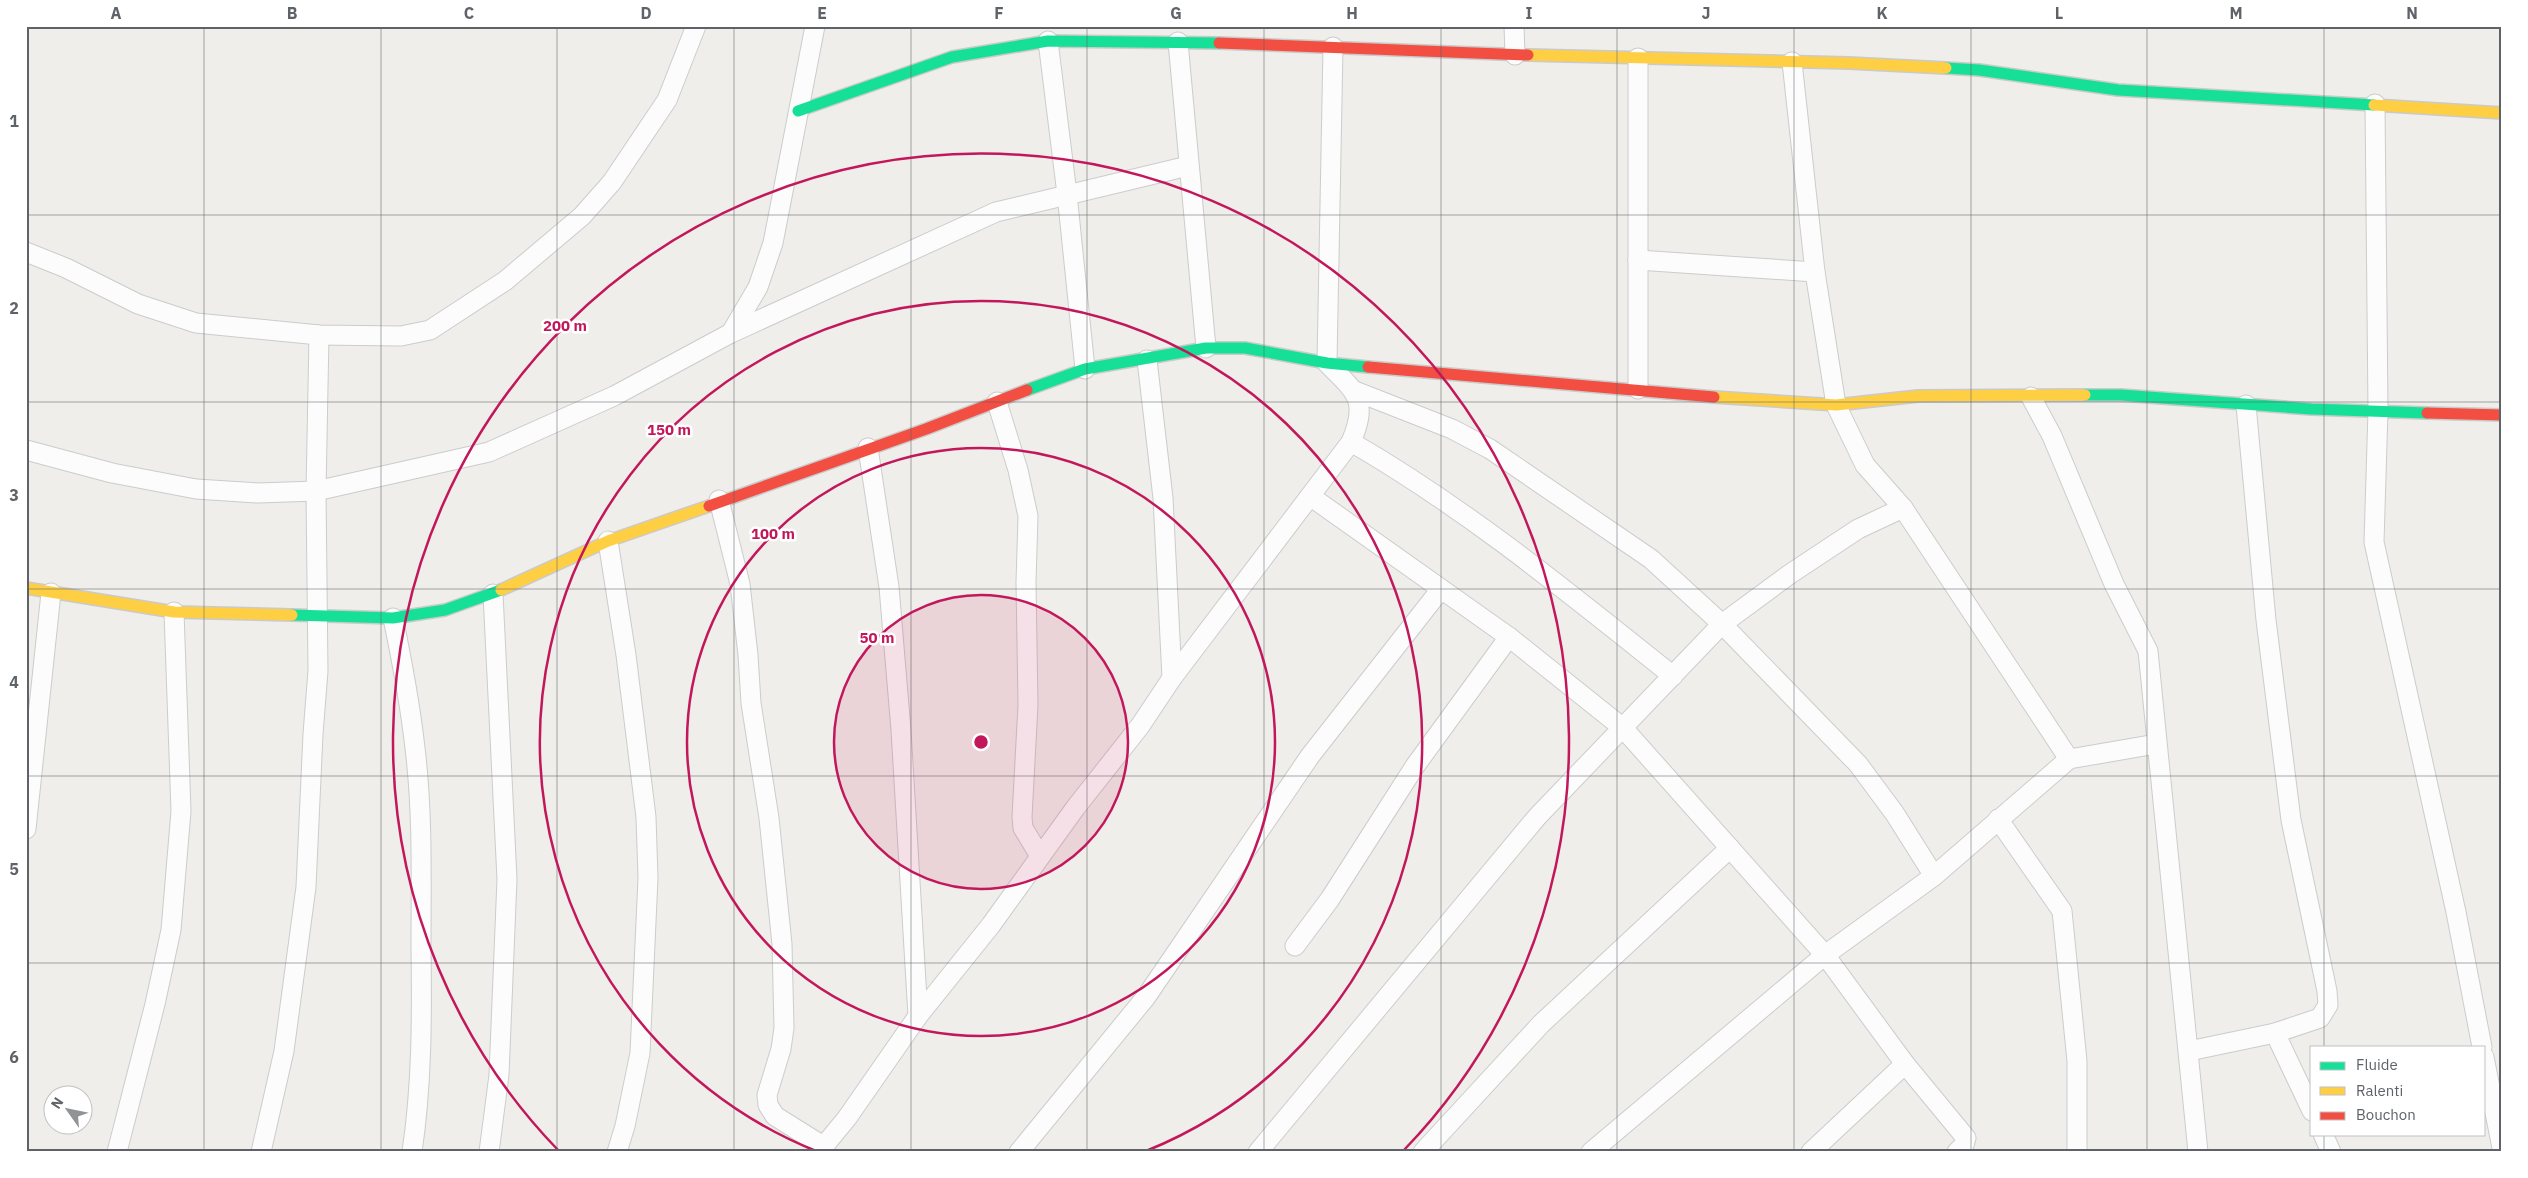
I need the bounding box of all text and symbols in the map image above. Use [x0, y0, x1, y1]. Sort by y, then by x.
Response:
text: A [111, 3, 122, 23]
text: B [287, 3, 298, 23]
text: C [464, 3, 474, 23]
text: D [640, 3, 652, 23]
text: E [817, 3, 827, 23]
text: F [994, 3, 1004, 23]
text: G [1170, 3, 1182, 23]
text: H [1346, 3, 1358, 23]
text: I [1526, 3, 1533, 23]
text: J [1702, 3, 1710, 23]
text: K [1876, 3, 1888, 23]
text: L [2055, 3, 2063, 23]
text: M [2229, 3, 2243, 23]
text: N [2406, 3, 2418, 23]
text: 1 [9, 111, 19, 131]
text: 2 [9, 298, 19, 318]
text: 200 m [543, 316, 587, 335]
text: 150 m [647, 420, 691, 439]
text: 3 [9, 485, 19, 505]
text: 100 m [751, 524, 795, 543]
text: 50 m [860, 628, 894, 647]
text: 4 [9, 672, 19, 692]
centre of rings [972, 733, 990, 751]
text: 5 [9, 859, 19, 879]
legend [2310, 1046, 2486, 1136]
text: 6 [9, 1047, 19, 1067]
text: Fluide [2356, 1055, 2398, 1074]
text: Ralenti [2356, 1081, 2403, 1100]
north arrow [42, 1086, 92, 1136]
text: N [47, 1094, 67, 1112]
text: Bouchon [2356, 1105, 2416, 1124]

